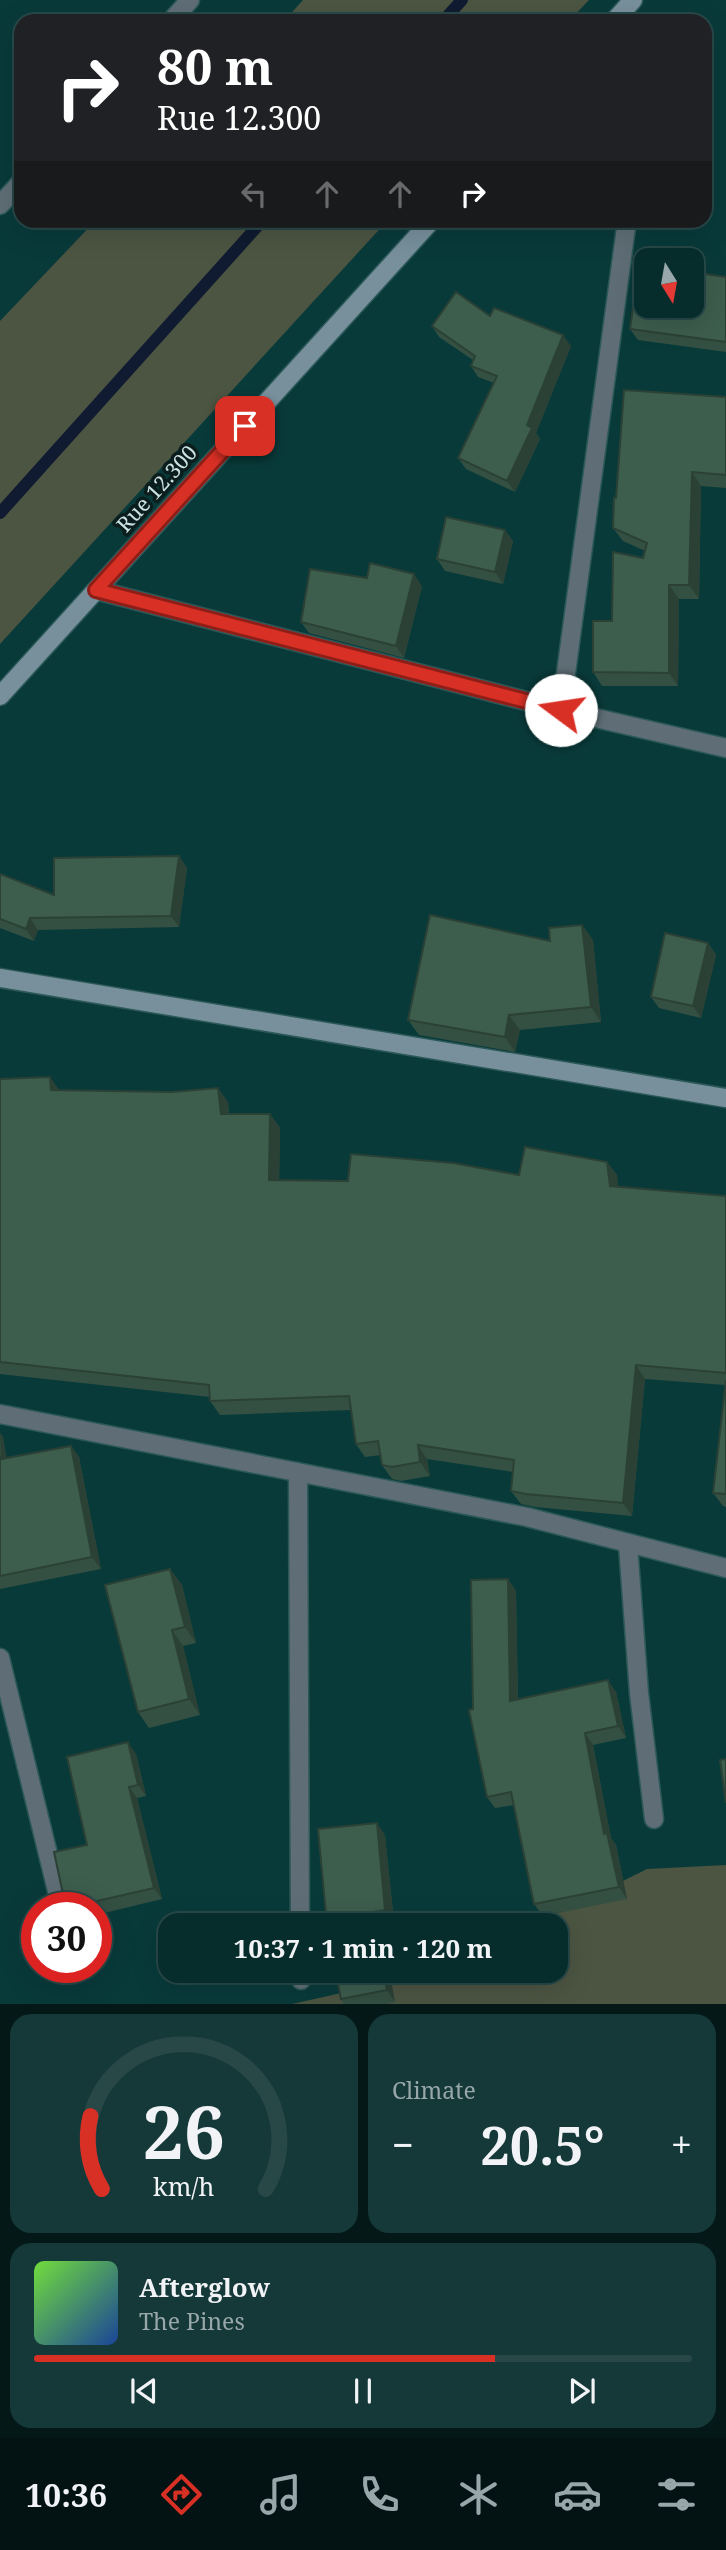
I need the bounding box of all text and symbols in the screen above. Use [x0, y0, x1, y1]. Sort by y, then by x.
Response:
text: 80 m [157, 33, 273, 99]
icon: right [42, 42, 133, 133]
text: Rue 12.300 [157, 96, 321, 139]
icon: left [235, 175, 273, 213]
icon: ahead [308, 175, 346, 213]
icon: ahead [381, 175, 419, 213]
icon: right [454, 175, 492, 213]
north arrow [634, 248, 704, 318]
map controls [634, 248, 704, 318]
pin [215, 396, 275, 456]
icon: arrive [226, 407, 264, 445]
street label: Rue 12.300 [110, 439, 203, 538]
position arrow [524, 673, 598, 747]
speed limit sign: 30 [21, 1892, 112, 1983]
text: 10:37 · 1 min · 120 m [233, 1930, 493, 1966]
text: Climate [392, 2074, 476, 2106]
text: 26 [143, 2082, 225, 2181]
text: 20.5° [480, 2109, 605, 2180]
text: − [392, 2118, 414, 2170]
text: + [671, 2118, 692, 2170]
text: km/h [153, 2169, 215, 2203]
text: Afterglow [139, 2269, 270, 2305]
text: The Pines [139, 2305, 245, 2337]
icon: previous [125, 2372, 163, 2410]
icon: pause [344, 2372, 382, 2410]
icon: next [563, 2372, 601, 2410]
icon: directions [157, 2470, 206, 2519]
icon: music [256, 2470, 305, 2519]
icon: phone [355, 2470, 404, 2519]
icon: climate [454, 2470, 503, 2519]
icon: car [553, 2470, 602, 2519]
icon: filters [652, 2470, 701, 2519]
text: 10:36 [25, 2473, 107, 2516]

